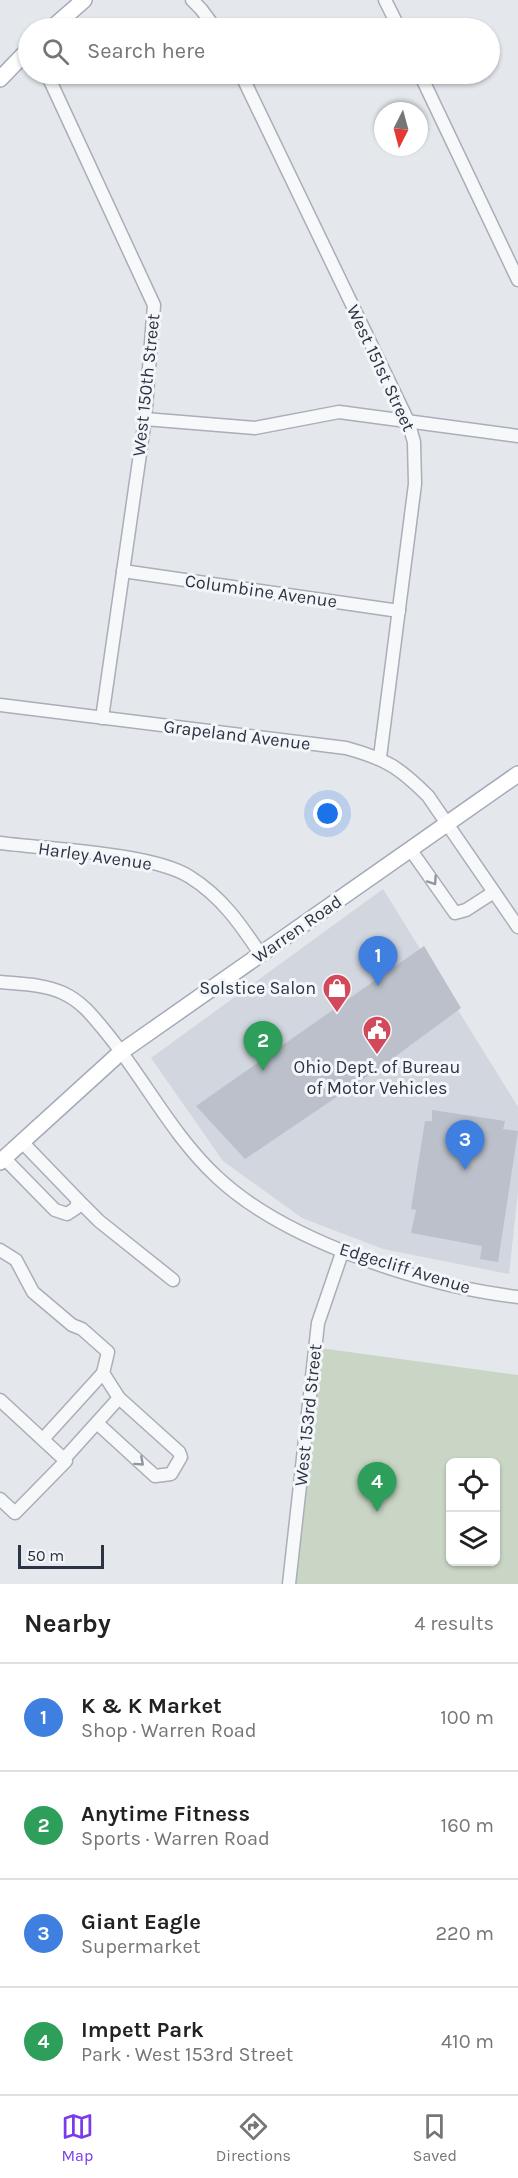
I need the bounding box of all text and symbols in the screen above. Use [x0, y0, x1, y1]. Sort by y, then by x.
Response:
search box [18, 18, 500, 84]
icon: search [39, 35, 72, 68]
text: Search here [87, 38, 205, 64]
north arrow [374, 102, 428, 156]
street label: West 151st Street [342, 301, 420, 435]
street label: West 150th Street [128, 312, 164, 457]
street label: Columbine Avenue [184, 569, 338, 613]
street label: Grapeland Avenue [162, 715, 312, 755]
your location [313, 799, 342, 828]
street label: Harley Avenue [37, 837, 153, 875]
one-way arrow [426, 874, 437, 885]
street label: Warren Road [248, 890, 346, 968]
pin: 1 [358, 936, 398, 986]
shop icon: Solstice Salon [321, 972, 353, 1014]
place label: Solstice Salon [199, 977, 316, 999]
public building icon: Ohio Dept. of Bureau of Motor Vehicles [361, 1014, 393, 1056]
pin: 2 [244, 1022, 282, 1071]
place label: Ohio Dept. of Bureau of Motor Vehicles [294, 1056, 460, 1099]
pin: 3 [446, 1120, 484, 1170]
street label: Edgecliff Avenue [337, 1238, 473, 1298]
street label: West 153rd Street [290, 1343, 326, 1487]
one-way arrow [133, 1455, 144, 1466]
map controls [446, 1458, 500, 1566]
button: locate [446, 1458, 500, 1512]
pin: 4 [358, 1462, 397, 1512]
button: layers [446, 1512, 500, 1566]
scale bar [18, 1542, 104, 1570]
text: 50 m [27, 1546, 64, 1565]
text: Nearby [24, 1608, 111, 1639]
text: 4 results [414, 1612, 494, 1635]
text: K & K Market [81, 1693, 222, 1719]
text: 1 [40, 1706, 47, 1729]
text: 100 m [440, 1706, 494, 1729]
text: Shop · Warren Road [81, 1719, 257, 1742]
text: Anytime Fitness [81, 1801, 250, 1827]
text: 2 [37, 1814, 50, 1837]
text: 160 m [441, 1814, 494, 1837]
text: Sports · Warren Road [81, 1827, 270, 1850]
text: Giant Eagle [81, 1909, 201, 1935]
text: 3 [37, 1922, 50, 1945]
text: 220 m [435, 1922, 494, 1945]
text: Supermarket [81, 1935, 200, 1958]
text: Impett Park [81, 2017, 204, 2043]
text: 4 [38, 2030, 49, 2053]
text: 410 m [441, 2030, 494, 2053]
text: Park · West 153rd Street [81, 2043, 293, 2066]
tab: Map [61, 2110, 94, 2165]
tab: Directions [216, 2110, 291, 2165]
tab: Saved [413, 2110, 457, 2165]

